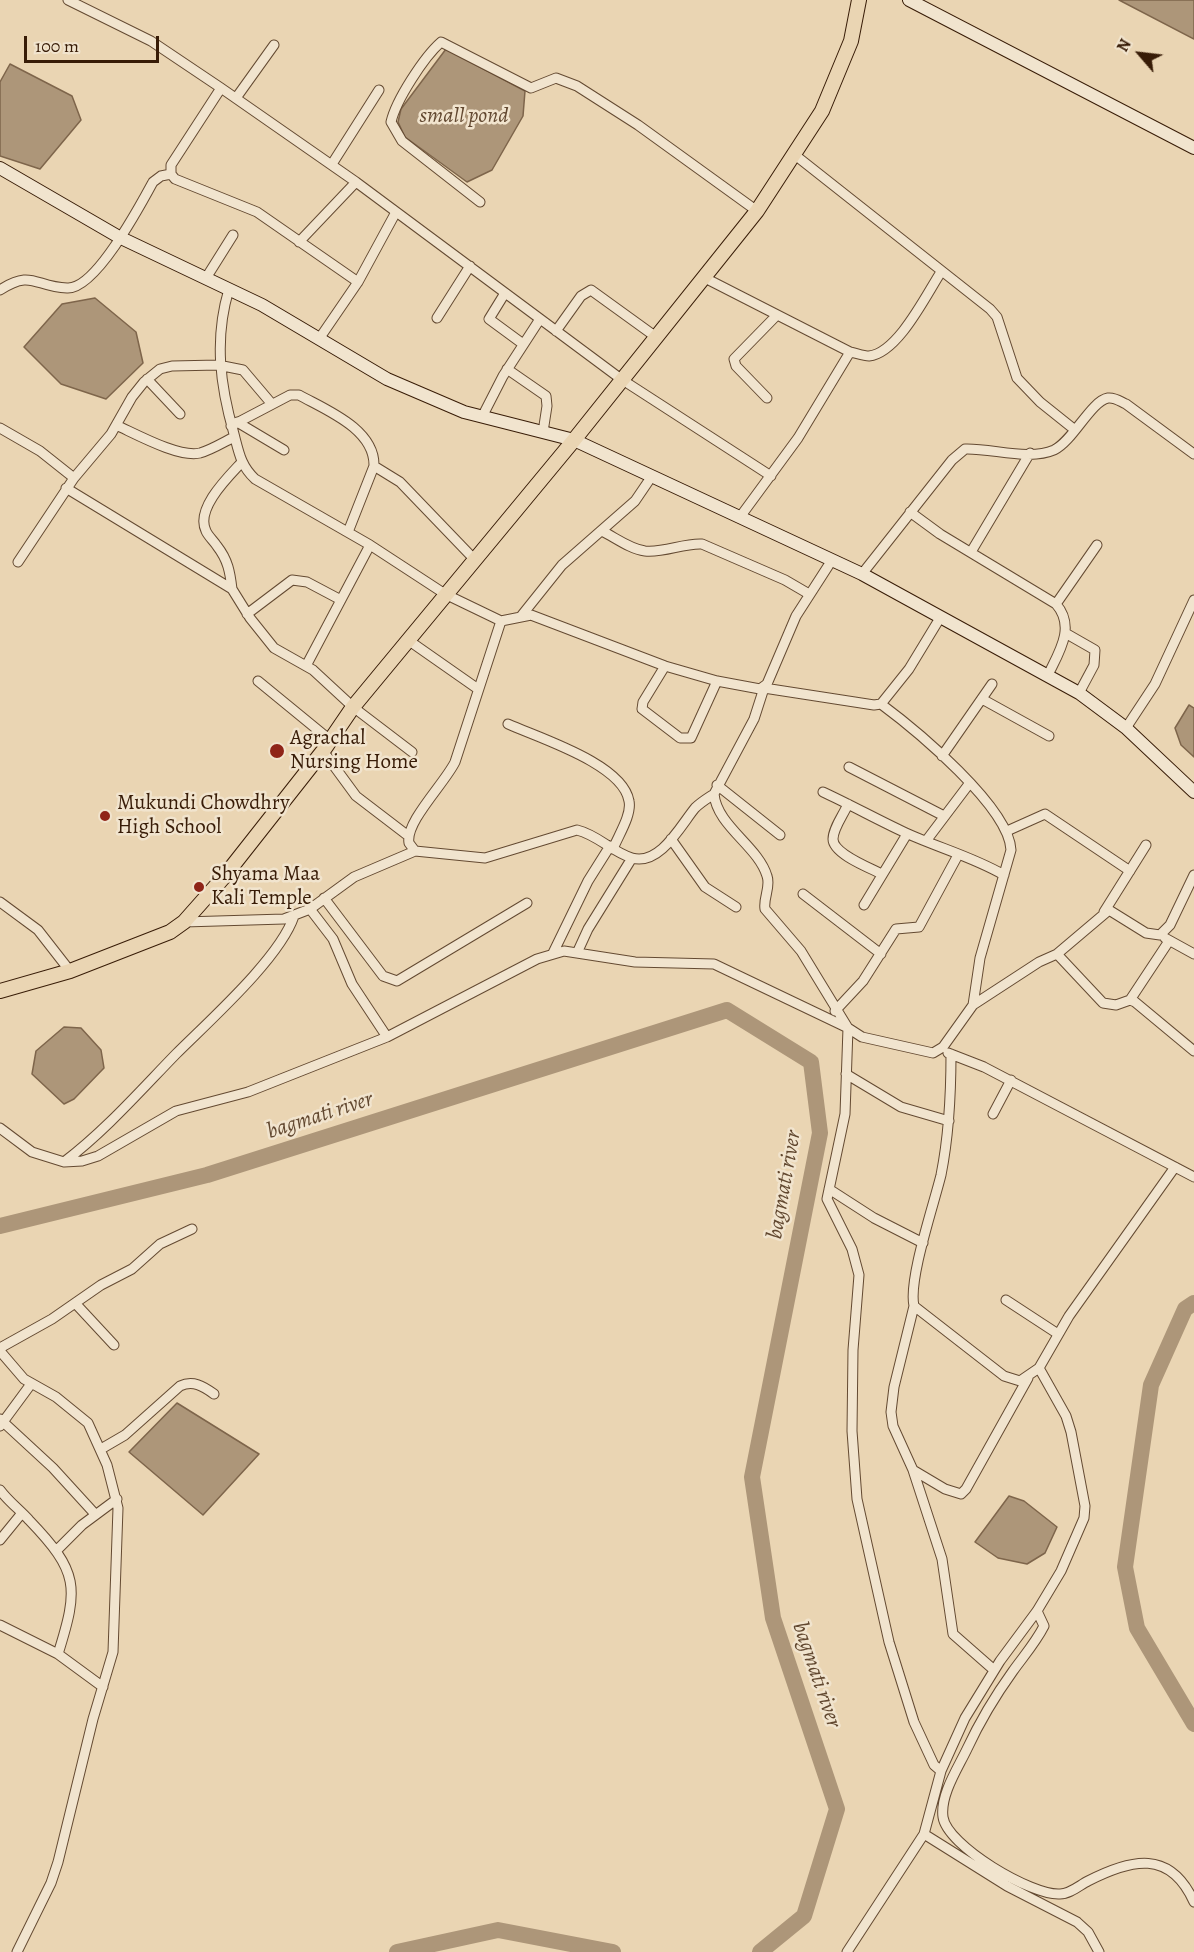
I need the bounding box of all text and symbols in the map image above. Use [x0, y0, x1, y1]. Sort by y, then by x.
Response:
scale bar [27, 24, 162, 62]
north arrow [1110, 24, 1170, 84]
text: 100 m [35, 34, 79, 58]
text: N [1112, 35, 1137, 56]
water label: small pond [420, 104, 508, 130]
place label: Agrachal Nursing Home [290, 726, 418, 776]
marker: Agrachal Nursing Home [268, 742, 286, 760]
place label: Mukundi Chowdhry High School [117, 791, 290, 841]
marker: Mukundi Chowdhry High School [98, 809, 112, 823]
place label: Shyama Maa Kali Temple [211, 862, 320, 912]
marker: Shyama Maa Kali Temple [192, 880, 206, 894]
water label: bagmati river [264, 1086, 376, 1146]
water label: bagmati river [762, 1129, 808, 1241]
water label: bagmati river [786, 1619, 846, 1731]

